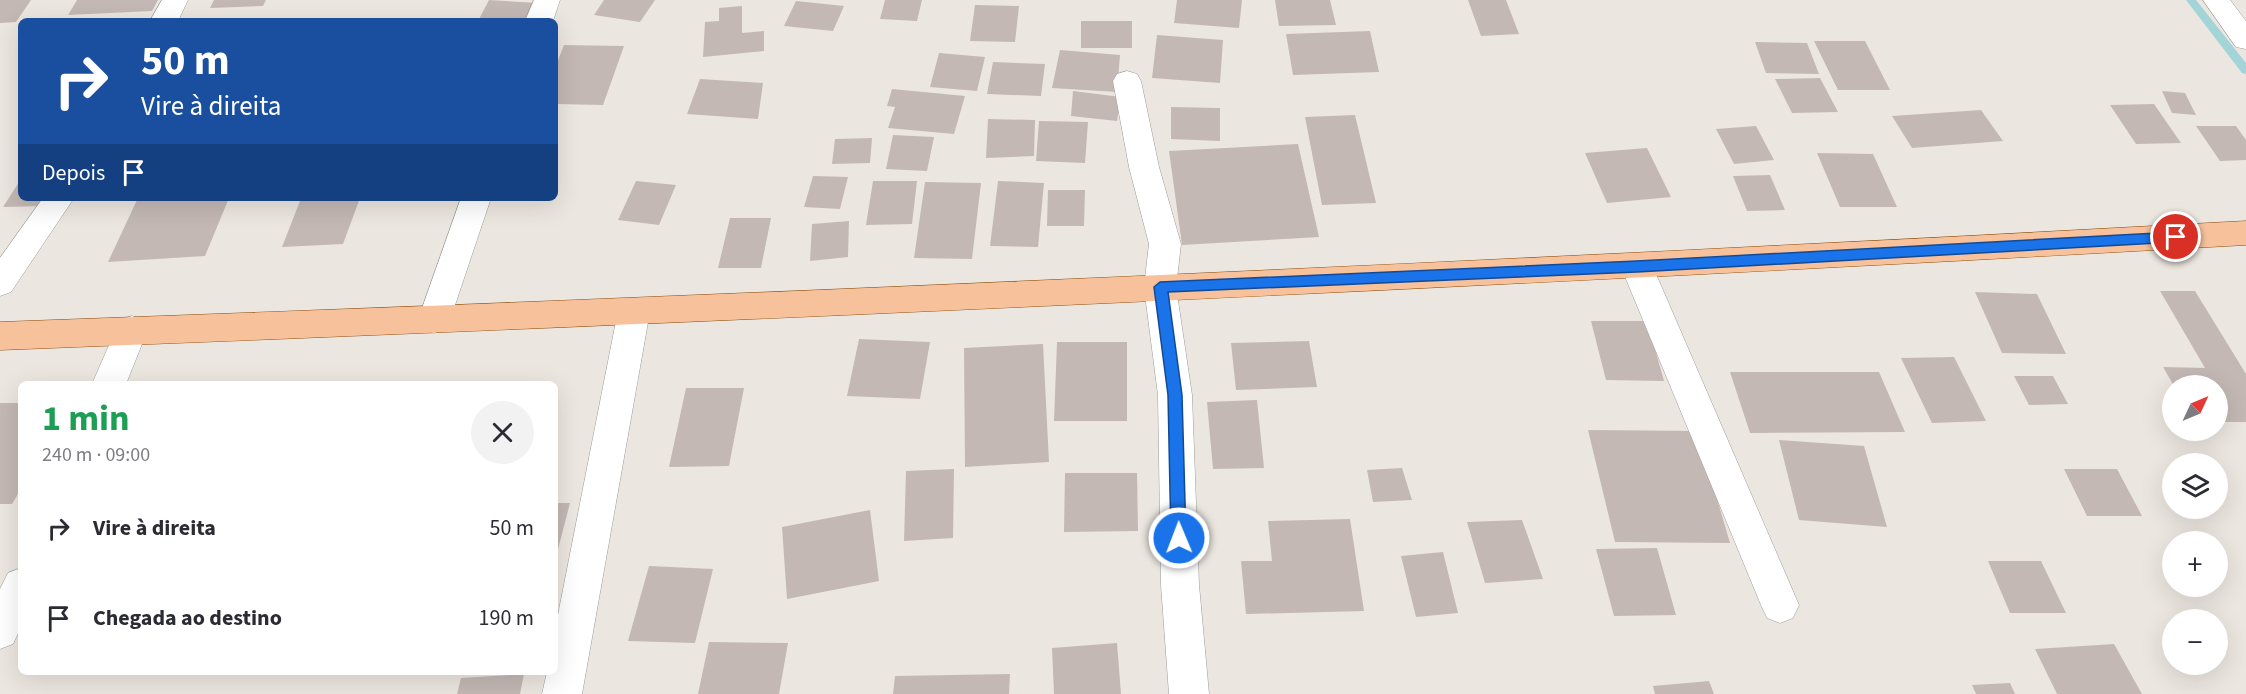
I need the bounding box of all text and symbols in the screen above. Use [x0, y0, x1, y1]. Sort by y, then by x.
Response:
text: 50 m [141, 31, 230, 91]
icon: right [42, 42, 120, 120]
text: Vire à direita [141, 87, 281, 126]
icon: arrive [117, 156, 150, 189]
text: Depois [42, 157, 105, 189]
pin [2150, 211, 2201, 262]
icon: arrive [2159, 220, 2192, 253]
north arrow [2162, 375, 2228, 441]
map controls [2162, 375, 2228, 675]
text: 1 min [42, 393, 130, 444]
button: close [471, 401, 534, 464]
text: 240 m · 09:00 [42, 441, 150, 469]
button: layers [2162, 453, 2228, 519]
position arrow [1147, 506, 1211, 570]
icon: right [42, 512, 75, 545]
text: Vire à direita [93, 512, 216, 544]
text: 50 m [489, 512, 534, 544]
button: + [2162, 531, 2228, 597]
icon: arrive [42, 602, 75, 635]
text: Chegada ao destino [93, 602, 282, 634]
text: 190 m [479, 602, 534, 634]
button: − [2162, 609, 2228, 675]

